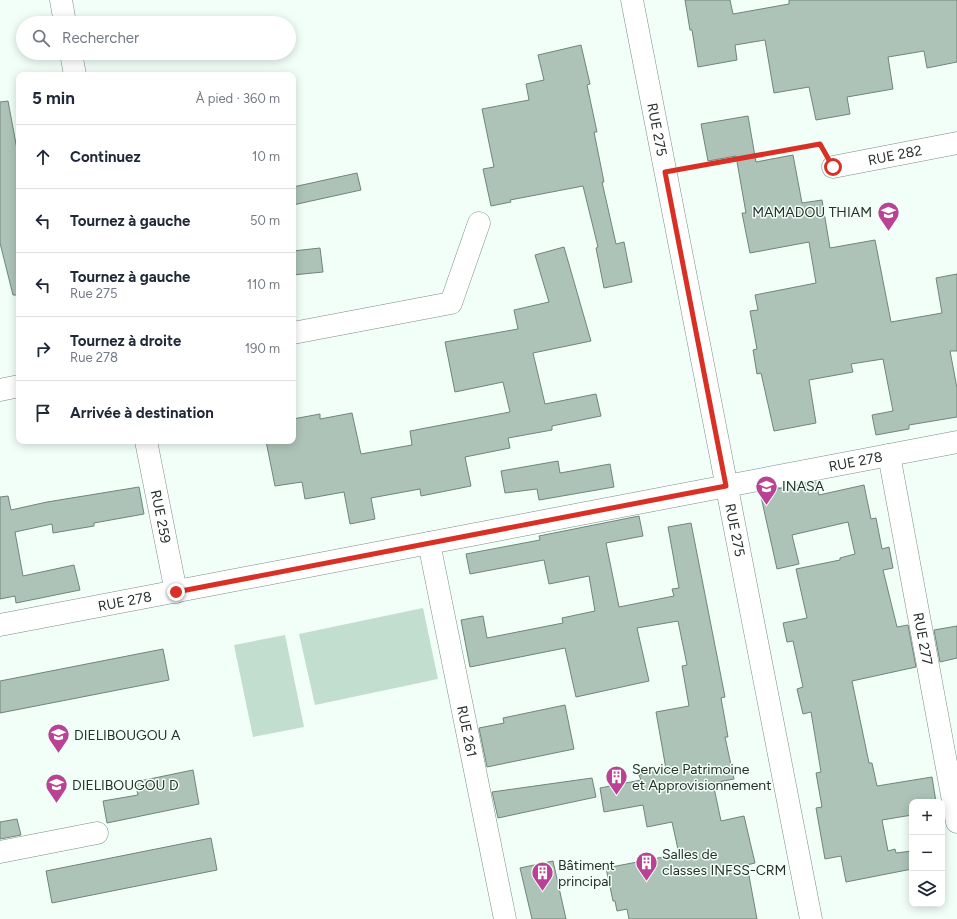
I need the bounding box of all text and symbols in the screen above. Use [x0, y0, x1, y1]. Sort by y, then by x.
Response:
search box [16, 16, 296, 60]
icon: search [30, 27, 52, 49]
text: Rechercher [62, 29, 139, 47]
text: 5 min [32, 88, 75, 108]
text: À pied · 360 m [196, 91, 280, 106]
street label: RUE 275 [643, 102, 670, 158]
street label: RUE 282 [866, 142, 923, 169]
icon: ahead [32, 146, 54, 168]
text: Continuez [70, 148, 141, 166]
text: 10 m [252, 149, 280, 164]
route start [824, 158, 842, 176]
school or university icon: MAMADOU THIAM [875, 199, 901, 232]
place label: MAMADOU THIAM [752, 204, 872, 221]
icon: left [32, 210, 54, 232]
text: Tournez à gauche [70, 212, 190, 230]
text: 50 m [250, 213, 280, 228]
text: Tournez à gauche [70, 268, 190, 286]
icon: left [32, 274, 54, 296]
text: 110 m [247, 277, 280, 292]
text: Rue 275 [70, 286, 117, 301]
text: Tournez à droite [70, 332, 181, 350]
icon: right [32, 338, 54, 360]
text: 190 m [245, 341, 280, 356]
text: Rue 278 [70, 350, 118, 365]
icon: arrive [32, 402, 54, 424]
text: Arrivée à destination [70, 404, 214, 422]
street label: RUE 278 [827, 448, 884, 475]
school or university icon: INASA [754, 473, 780, 506]
place label: INASA [782, 478, 825, 495]
street label: RUE 259 [147, 488, 174, 545]
street label: RUE 275 [721, 502, 748, 558]
route end [167, 583, 185, 601]
street label: RUE 278 [97, 588, 153, 615]
street label: RUE 277 [909, 611, 936, 667]
street label: RUE 261 [453, 704, 480, 758]
school or university icon: DIELIBOUGOU A [45, 722, 71, 755]
place label: DIELIBOUGOU A [74, 727, 181, 744]
place label: Service Patrimoine et Approvisionnement [632, 761, 771, 794]
building icon: Service Patrimoine et Approvisionnement [603, 764, 629, 797]
school or university icon: DIELIBOUGOU D [44, 772, 70, 805]
place label: DIELIBOUGOU D [72, 777, 179, 794]
map controls [909, 799, 945, 907]
button: + [909, 799, 945, 835]
button: − [909, 835, 945, 871]
place label: Salles de classes INFSS-CRM [662, 846, 786, 879]
building icon: Salles de classes INFSS-CRM [633, 849, 659, 882]
place label: Bâtiment principal [558, 857, 615, 890]
building icon: Bâtiment principal [530, 860, 556, 893]
button: layers [909, 871, 945, 907]

